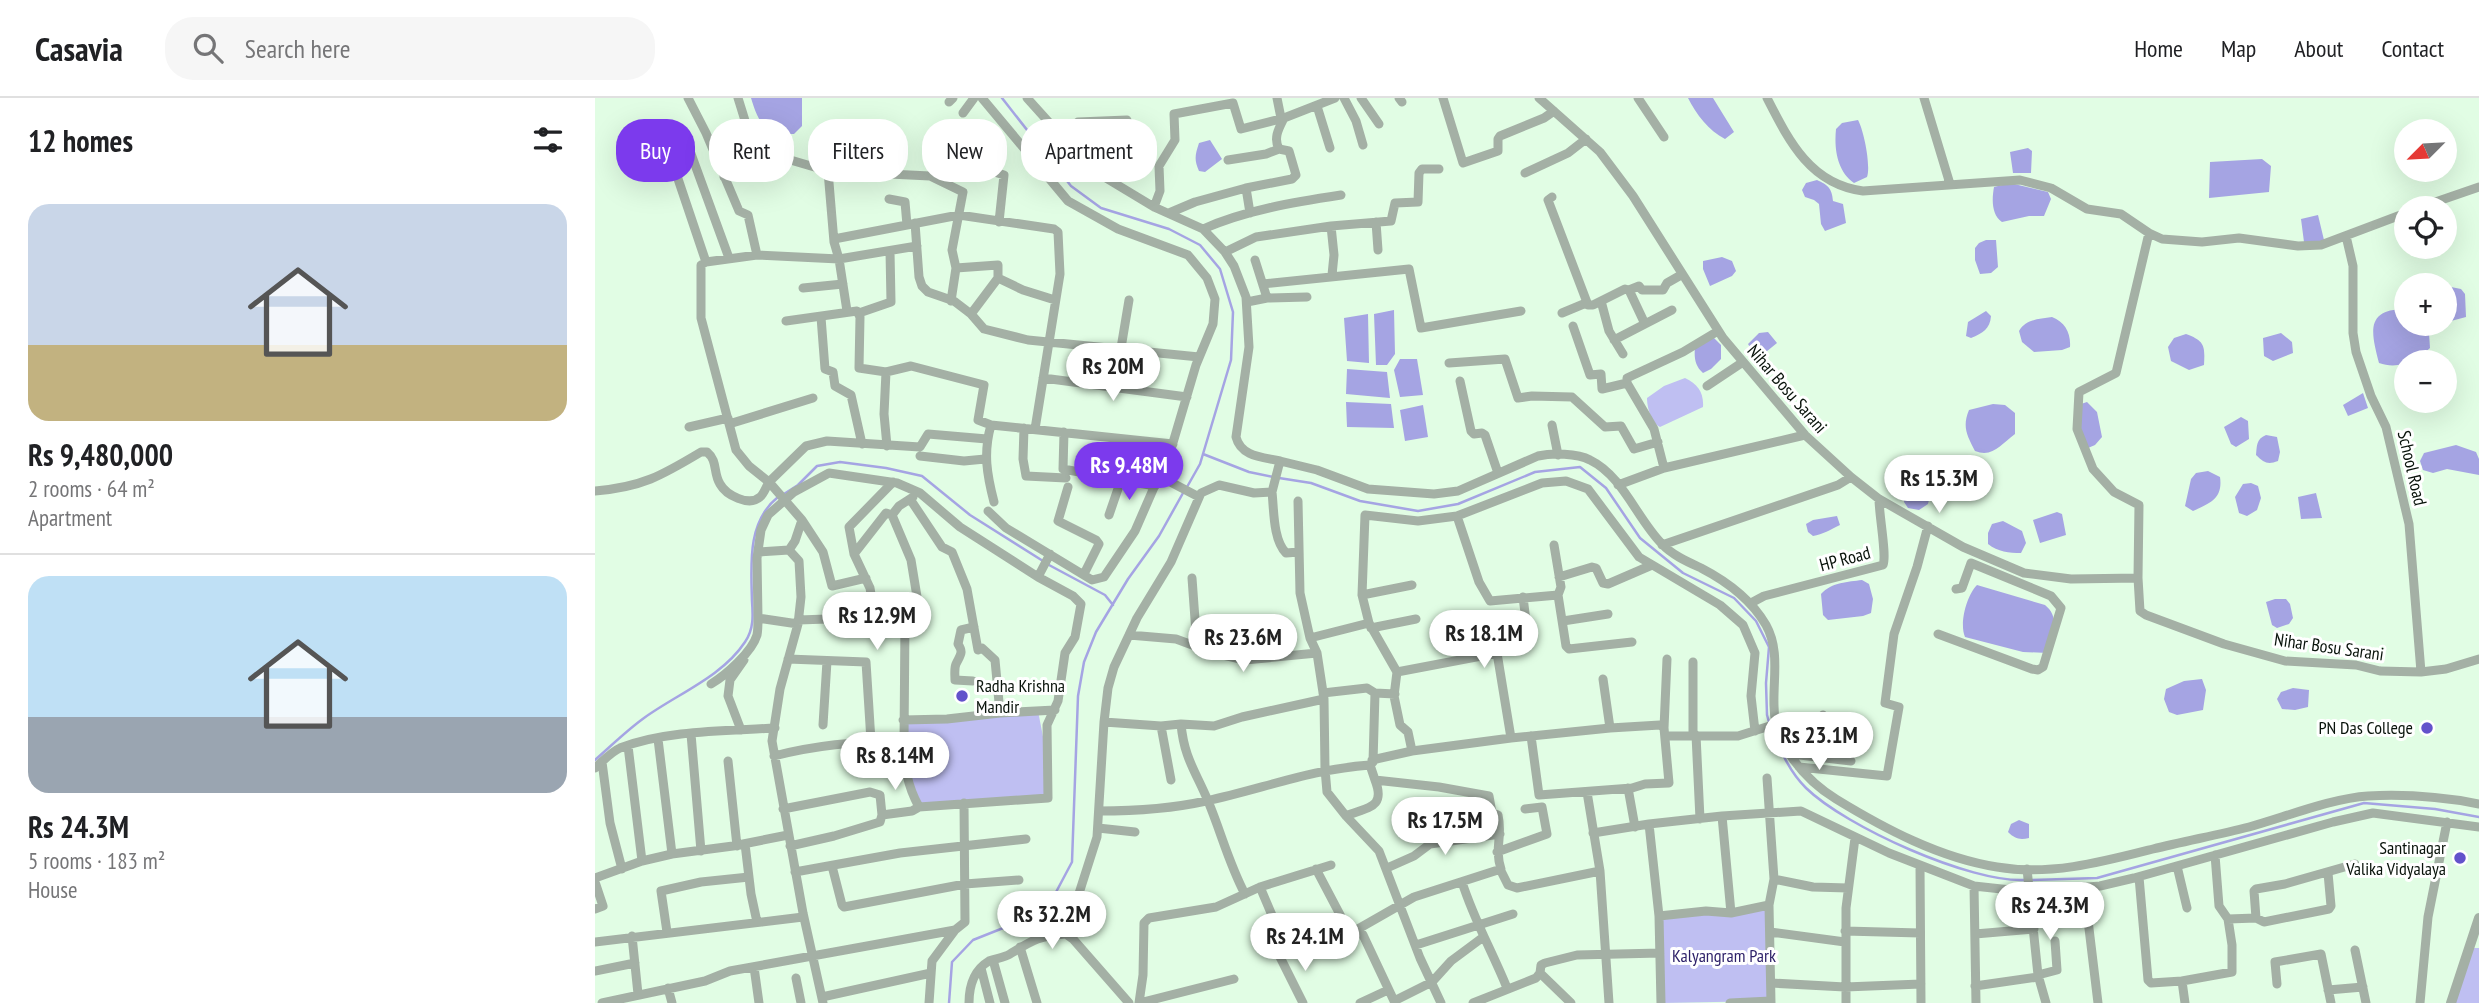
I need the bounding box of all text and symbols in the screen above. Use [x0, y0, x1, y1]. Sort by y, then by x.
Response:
search box [165, 17, 655, 80]
text: Casavia [35, 27, 123, 70]
icon: search [189, 29, 227, 67]
text: Search here [245, 32, 351, 65]
text: Home [2134, 33, 2183, 64]
text: Map [2221, 33, 2256, 64]
text: About [2294, 33, 2343, 64]
text: Contact [2381, 33, 2444, 64]
chip: Buy [616, 119, 695, 182]
chip: Rent [709, 119, 794, 182]
chip: Filters [808, 119, 908, 182]
chip: New [922, 119, 1007, 182]
chip: Apartment [1021, 119, 1157, 182]
north arrow [2394, 119, 2457, 182]
map controls [2394, 119, 2457, 413]
text: 12 homes [28, 121, 133, 160]
icon: filters [529, 121, 567, 159]
button: locate [2394, 196, 2457, 259]
icon: home [235, 249, 361, 375]
button: + [2394, 273, 2457, 336]
street label: Nihar Bosu Sarani [1743, 340, 1832, 438]
pin: Rs 20M [1056, 344, 1170, 403]
button: − [2394, 350, 2457, 413]
text: Rs 20M [1082, 351, 1144, 380]
street label: School Road [2393, 428, 2432, 508]
text: Rs 9,480,000 [28, 435, 173, 474]
pin: Rs 9.48M [1057, 442, 1201, 502]
text: Rs 9.48M [1090, 450, 1168, 479]
pin: Rs 15.3M [1867, 456, 2011, 515]
text: Rs 15.3M [1900, 463, 1978, 492]
text: 2 rooms · 64 m² [28, 474, 155, 503]
text: Apartment [28, 503, 112, 532]
street label: HP Road [1817, 541, 1873, 576]
pin: Rs 12.9M [805, 592, 949, 652]
text: Rs 12.9M [838, 600, 916, 629]
pin: Rs 18.1M [1412, 610, 1556, 670]
pin: Rs 23.6M [1171, 614, 1315, 674]
text: Rs 18.1M [1445, 618, 1523, 647]
icon: home [235, 621, 361, 747]
text: Rs 23.6M [1204, 622, 1282, 651]
street label: Nihar Bosu Sarani [2273, 627, 2385, 666]
place label: Radha Krishna Mandir [976, 674, 1065, 718]
marker: Radha Krishna Mandir [954, 688, 970, 704]
pin: Rs 23.1M [1747, 712, 1891, 772]
place label: PN Das College [2318, 716, 2413, 739]
text: Rs 23.1M [1780, 720, 1858, 749]
marker: PN Das College [2419, 720, 2435, 736]
pin: Rs 8.14M [823, 732, 967, 792]
text: Rs 8.14M [856, 740, 934, 769]
pin: Rs 17.5M [1373, 798, 1517, 857]
text: Rs 17.5M [1407, 805, 1483, 834]
text: Rs 24.3M [28, 807, 129, 846]
place label: Santinagar Valika Vidyalaya [2345, 836, 2446, 880]
text: 5 rooms · 183 m² [28, 846, 165, 875]
marker: Santinagar Valika Vidyalaya [2452, 850, 2468, 866]
text: House [28, 875, 78, 904]
pin: Rs 24.3M [1978, 882, 2122, 942]
text: Rs 24.3M [2011, 890, 2089, 919]
pin: Rs 32.2M [980, 892, 1124, 951]
text: Rs 32.2M [1013, 899, 1091, 928]
pin: Rs 24.1M [1233, 914, 1377, 973]
text: Rs 24.1M [1266, 921, 1344, 950]
park label: Kalyangram Park [1672, 944, 1776, 967]

